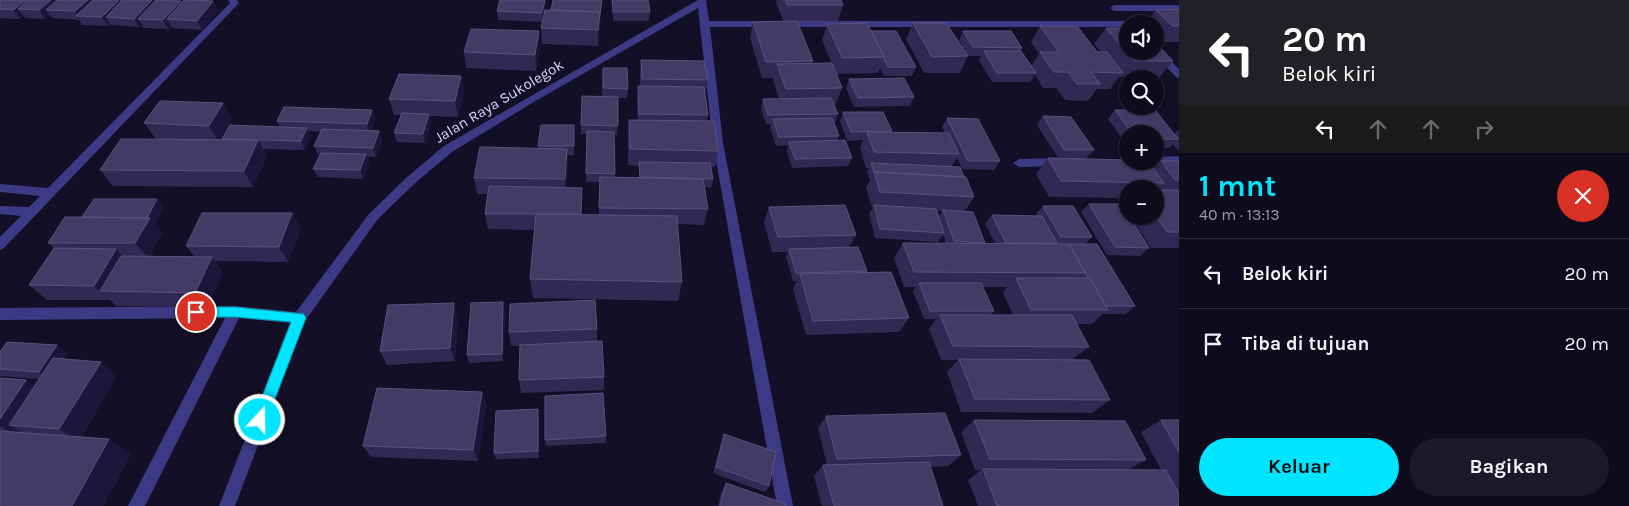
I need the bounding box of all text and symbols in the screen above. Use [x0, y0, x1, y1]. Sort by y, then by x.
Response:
map controls [1119, 15, 1164, 225]
button: sound [1119, 15, 1164, 60]
text: 20 m [1282, 19, 1367, 60]
icon: left [1199, 20, 1264, 85]
street label: Jalan Raya Sukolegok [431, 55, 567, 147]
text: Belok kiri [1282, 61, 1376, 87]
button: search [1119, 70, 1164, 115]
icon: left [1311, 115, 1339, 143]
icon: ahead [1364, 115, 1392, 143]
icon: ahead [1417, 115, 1445, 143]
icon: right [1470, 115, 1498, 143]
button: + [1119, 125, 1164, 170]
text: 1 mnt [1199, 168, 1276, 204]
button: close [1557, 170, 1609, 222]
button: − [1119, 180, 1164, 225]
text: 40 m · 13:13 [1199, 205, 1280, 224]
icon: left [1199, 260, 1227, 288]
text: Belok kiri [1242, 263, 1328, 285]
text: 20 m [1564, 263, 1609, 285]
pin [175, 291, 217, 333]
icon: arrive [182, 298, 210, 326]
icon: arrive [1199, 330, 1227, 358]
text: Tiba di tujuan [1242, 333, 1369, 355]
text: 20 m [1564, 333, 1609, 355]
position arrow [233, 393, 285, 445]
button: Keluar [1199, 438, 1399, 496]
button: Bagikan [1409, 438, 1609, 496]

